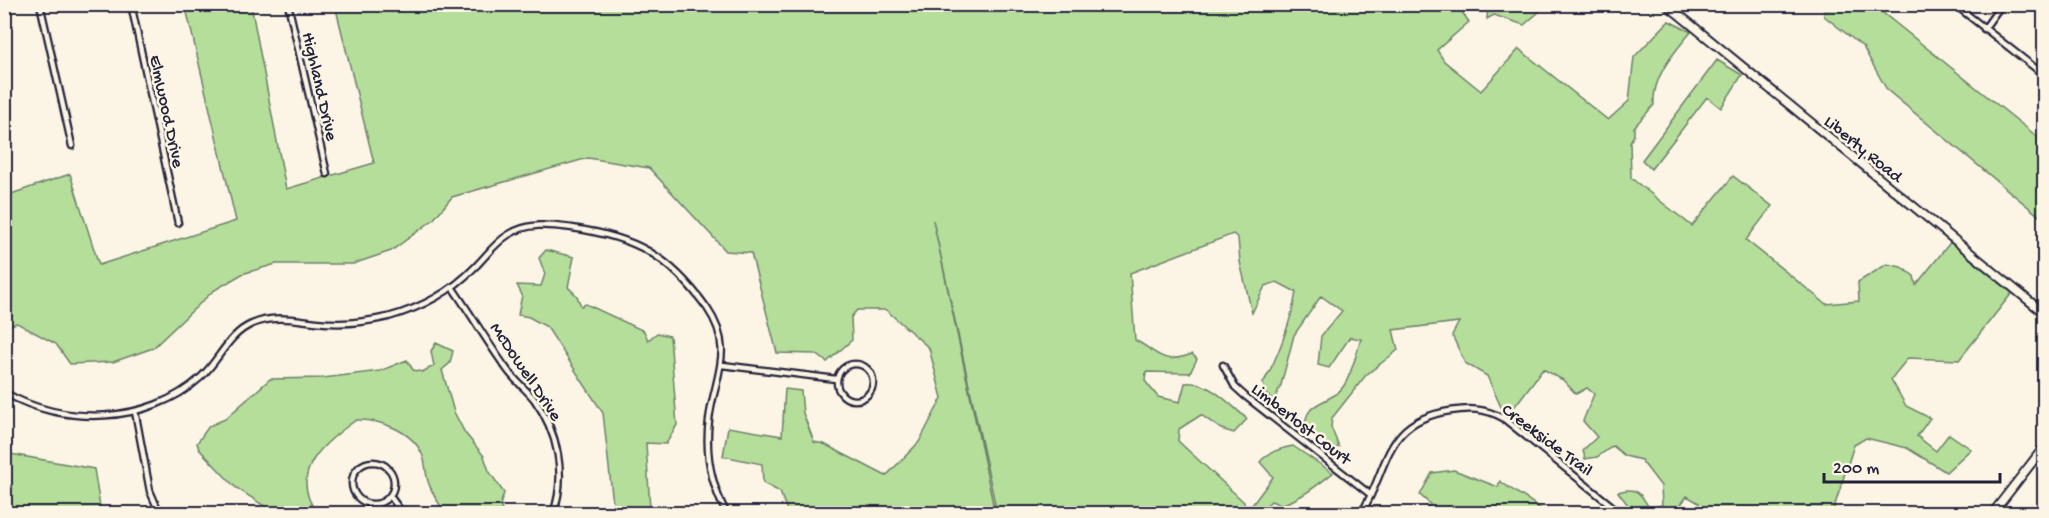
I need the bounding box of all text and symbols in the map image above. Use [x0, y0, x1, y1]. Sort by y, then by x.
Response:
street label: Highland Drive [296, 30, 341, 144]
street label: Elmwood Drive [143, 53, 188, 170]
street label: Liberty Road [1819, 112, 1907, 189]
street label: McDowell Drive [484, 319, 566, 426]
street label: Limberlost Court [1246, 379, 1356, 472]
street label: Creekside Trail [1497, 400, 1596, 482]
scale bar [1824, 446, 2000, 484]
text: 200 m [1833, 459, 1880, 480]

